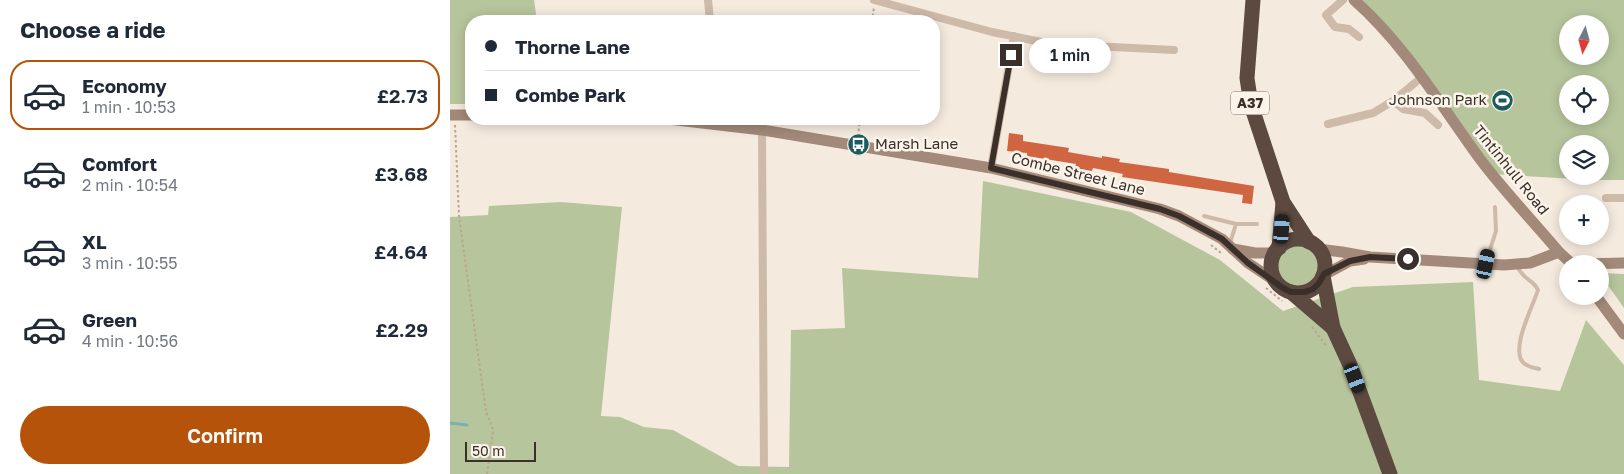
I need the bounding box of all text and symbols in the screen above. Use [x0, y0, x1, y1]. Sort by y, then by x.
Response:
north arrow [1559, 15, 1609, 65]
map controls [1559, 15, 1609, 305]
text: Choose a ride [20, 16, 166, 43]
text: Thorne Lane [515, 35, 630, 58]
callout: 1 min [1028, 38, 1111, 72]
route end [1000, 44, 1022, 66]
text: 1 min [1050, 45, 1090, 65]
icon: car [22, 73, 67, 118]
text: Economy [82, 74, 167, 97]
button: locate [1559, 75, 1609, 125]
text: Combe Park [515, 83, 626, 106]
text: £2.73 [377, 84, 428, 107]
sports icon: Johnson Park [1491, 88, 1515, 112]
place label: Johnson Park [1389, 90, 1488, 108]
road number: A37 [1231, 92, 1269, 115]
text: 1 min · 10:53 [82, 97, 176, 117]
street label: Tintinhull Road [1470, 121, 1553, 218]
bus stop icon: Marsh Lane [847, 132, 871, 156]
place label: Marsh Lane [875, 134, 959, 152]
button: layers [1559, 135, 1609, 185]
street label: Combe Street Lane [1009, 148, 1147, 198]
icon: car [22, 151, 67, 196]
text: Comfort [82, 152, 157, 175]
text: £3.68 [374, 162, 428, 185]
text: 2 min · 10:54 [82, 175, 178, 195]
button: + [1559, 195, 1609, 245]
car [1273, 214, 1290, 244]
icon: car [22, 229, 67, 274]
text: XL [82, 230, 107, 253]
text: £4.64 [374, 240, 428, 263]
route start [1397, 248, 1419, 270]
car [1475, 248, 1496, 280]
text: 3 min · 10:55 [82, 253, 178, 273]
button: − [1559, 255, 1609, 305]
icon: car [22, 307, 67, 352]
text: Green [82, 308, 137, 331]
text: £2.29 [375, 318, 428, 341]
text: 4 min · 10:56 [82, 331, 178, 351]
car [1342, 361, 1367, 395]
button: Confirm [20, 406, 430, 464]
scale bar [465, 439, 536, 462]
text: 50 m [472, 442, 505, 459]

